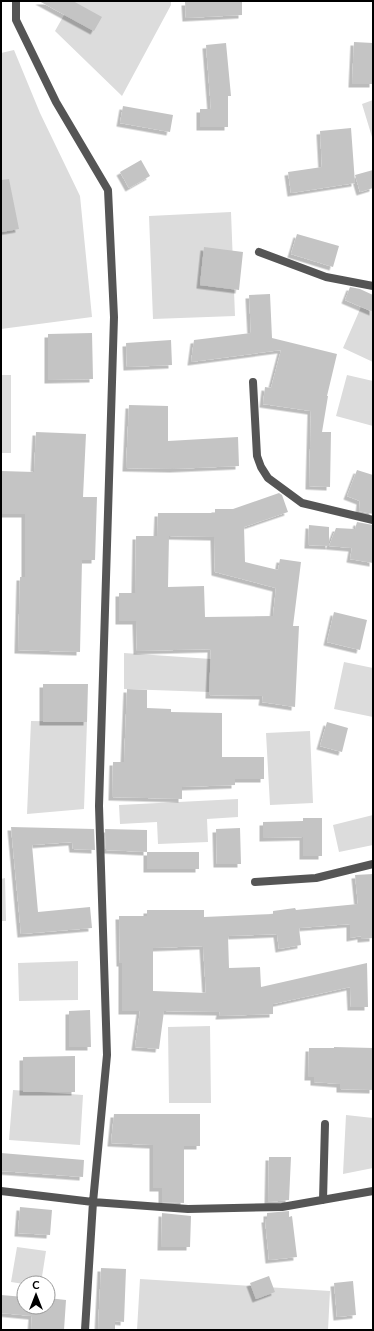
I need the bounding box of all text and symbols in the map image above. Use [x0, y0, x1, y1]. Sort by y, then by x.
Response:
north arrow [16, 1275, 56, 1315]
text: С [32, 1278, 40, 1291]

